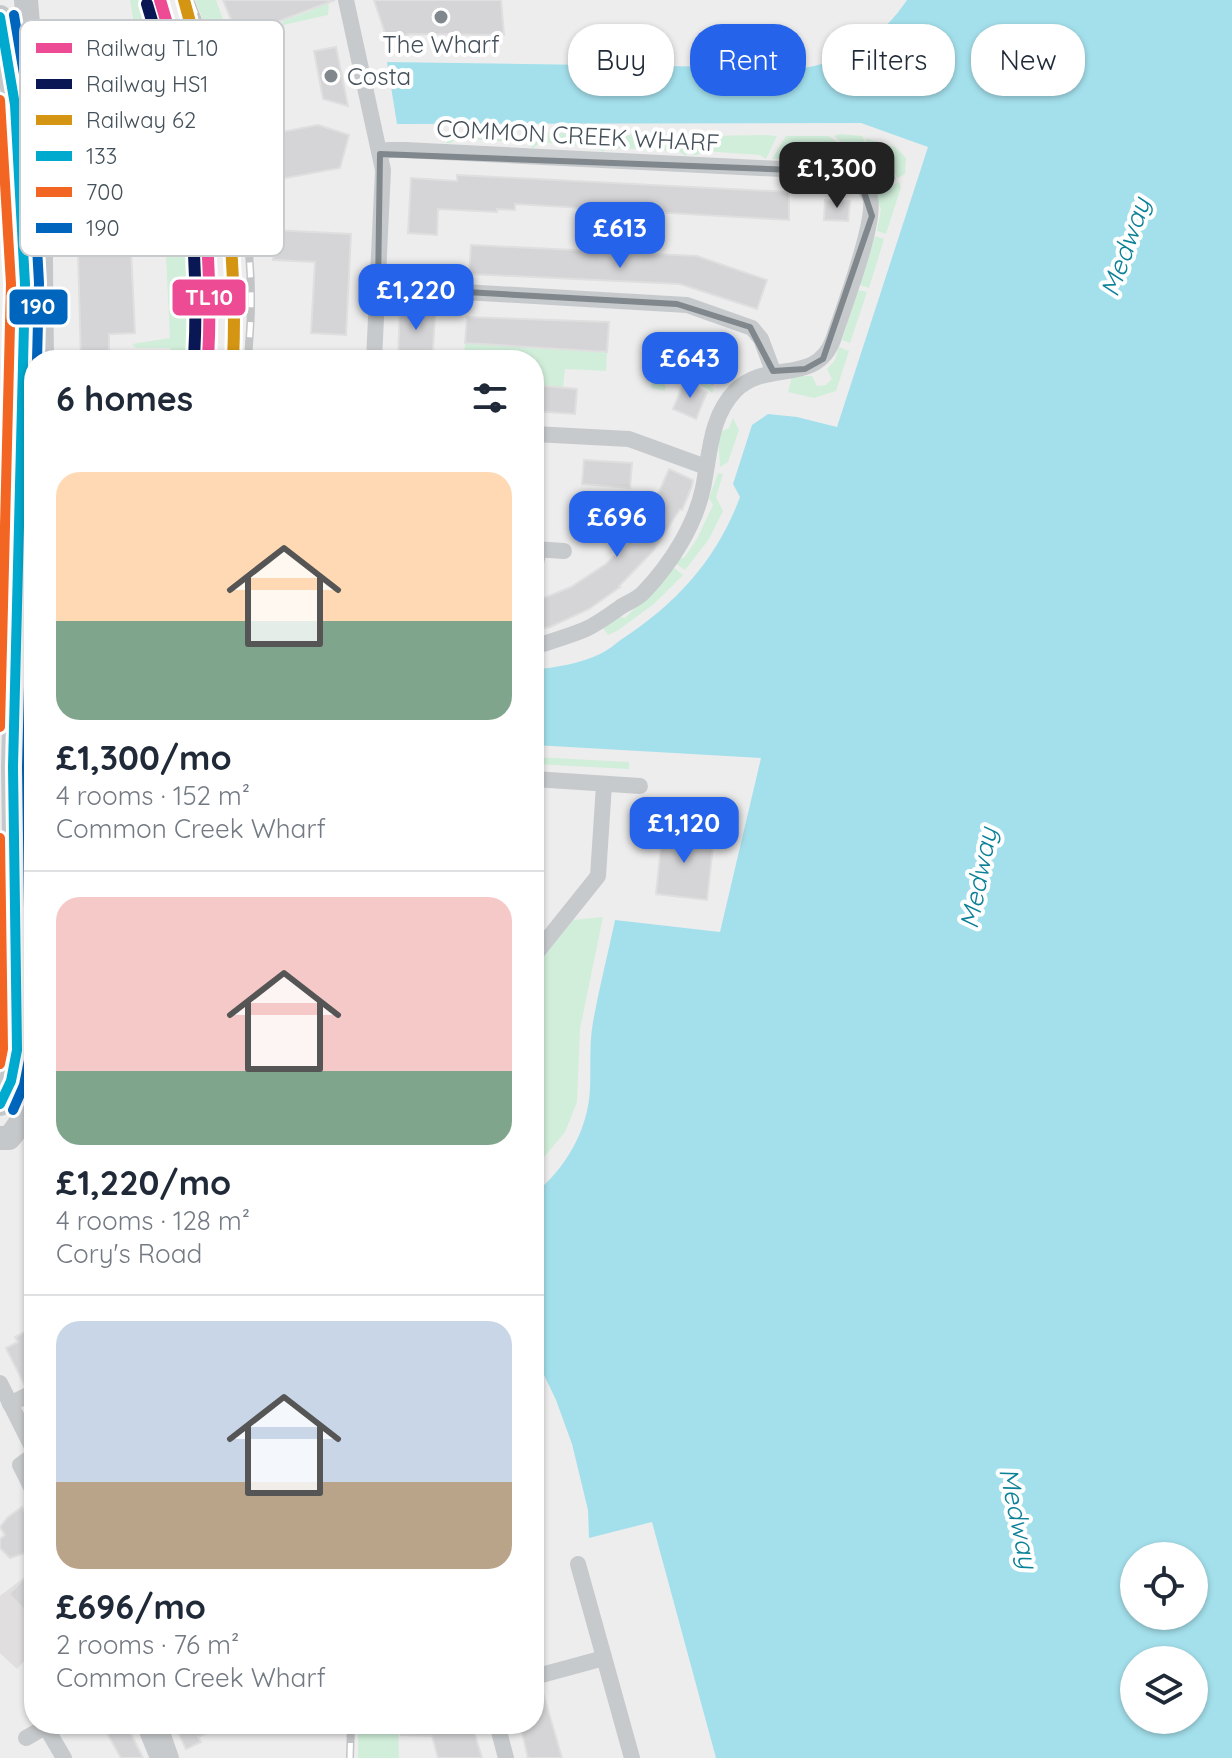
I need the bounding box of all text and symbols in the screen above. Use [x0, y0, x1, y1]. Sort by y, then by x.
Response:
marker: The Wharf [432, 8, 450, 26]
legend [20, 20, 284, 256]
chip: Buy [568, 24, 674, 96]
chip: Rent [690, 24, 806, 96]
chip: Filters [822, 24, 955, 96]
chip: New [971, 24, 1085, 96]
place label: The Wharf [382, 29, 500, 59]
text: Railway TL10 [86, 34, 218, 62]
place label: Costa [347, 61, 411, 91]
marker: Costa [322, 67, 340, 85]
text: Railway HS1 [86, 70, 208, 98]
text: Railway 62 [86, 106, 196, 134]
street label: COMMON CREEK WHARF [436, 113, 720, 157]
text: 133 [86, 142, 117, 170]
pin: £1,300 [772, 142, 902, 210]
text: £1,300 [797, 151, 877, 184]
text: 700 [86, 178, 123, 206]
water label: Medway [1093, 192, 1158, 301]
pin: £613 [573, 202, 667, 270]
text: £613 [593, 211, 647, 244]
text: 190 [86, 214, 120, 242]
pin: £1,220 [351, 264, 481, 332]
text: £1,220 [376, 273, 456, 306]
line badge: TL10 [171, 278, 247, 317]
text: TL10 [185, 283, 233, 311]
line badge: 190 [8, 288, 69, 326]
text: 190 [21, 292, 55, 320]
pin: £643 [643, 332, 737, 400]
text: £643 [660, 341, 720, 374]
icon: filters [468, 376, 512, 420]
text: 6 homes [56, 377, 193, 420]
pin: £696 [570, 491, 664, 559]
text: £696 [587, 500, 647, 533]
icon: home [212, 524, 356, 668]
text: £1,300/mo [56, 736, 232, 779]
text: 4 rooms · 152 m² [56, 779, 250, 812]
pin: £1,120 [619, 797, 749, 865]
text: £1,120 [648, 806, 720, 839]
text: Common Creek Wharf [56, 812, 326, 845]
water label: Medway [952, 824, 1004, 931]
icon: home [212, 949, 356, 1093]
text: £1,220/mo [56, 1161, 231, 1204]
text: 4 rooms · 128 m² [56, 1204, 250, 1237]
text: Cory's Road [56, 1237, 202, 1270]
icon: home [212, 1373, 356, 1517]
water label: Medway [992, 1465, 1046, 1573]
map controls [1120, 1542, 1208, 1734]
button: locate [1120, 1542, 1208, 1630]
text: £696/mo [56, 1585, 206, 1628]
text: 2 rooms · 76 m² [56, 1628, 239, 1661]
button: layers [1120, 1646, 1208, 1734]
text: Common Creek Wharf [56, 1661, 326, 1694]

